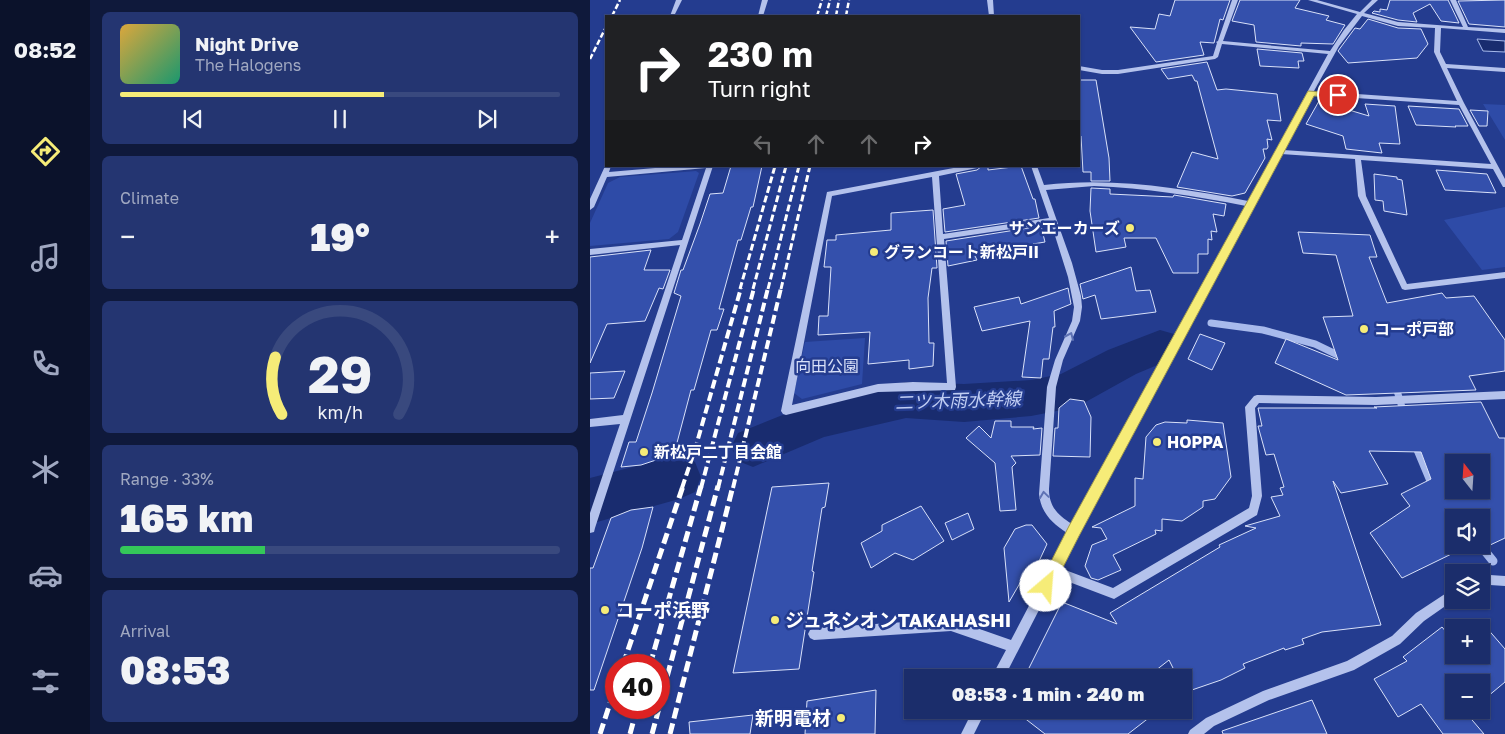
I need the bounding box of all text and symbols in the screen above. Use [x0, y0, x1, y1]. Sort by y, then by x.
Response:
text: Night Drive [195, 32, 299, 55]
text: 230 m [708, 33, 813, 75]
icon: right [625, 35, 690, 100]
text: 08:52 [14, 36, 76, 63]
text: The Halogens [195, 55, 301, 75]
pin [1317, 74, 1359, 116]
text: Turn right [708, 75, 811, 102]
icon: arrive [1324, 81, 1352, 109]
icon: previous [179, 105, 207, 133]
icon: pause [326, 105, 354, 133]
icon: next [473, 105, 501, 133]
icon: left [749, 130, 777, 158]
icon: ahead [802, 130, 830, 158]
icon: ahead [855, 130, 883, 158]
icon: right [908, 130, 936, 158]
icon: directions [28, 134, 63, 169]
text: Climate [120, 188, 179, 208]
text: 19° [310, 214, 370, 259]
place label: サンエーカーズ [1009, 218, 1120, 238]
text: − [120, 220, 135, 253]
text: + [545, 220, 560, 253]
marker: サンエーカーズ [1124, 222, 1136, 234]
icon: music [28, 240, 63, 275]
place label: グランコート新松戸II [884, 242, 1039, 262]
marker: グランコート新松戸II [868, 246, 880, 258]
place label: コーポ戸部 [1374, 319, 1454, 339]
marker: コーポ戸部 [1358, 323, 1370, 335]
one-way arrow [1064, 332, 1074, 341]
text: 29 [308, 342, 372, 404]
icon: phone [28, 346, 63, 381]
park label: 向田公園 [795, 356, 859, 376]
water label: 二ツ木雨水幹線 [895, 387, 1023, 413]
text: km/h [317, 401, 363, 423]
place label: HOPPA [1167, 432, 1224, 452]
marker: HOPPA [1151, 436, 1163, 448]
place label: 新松戸二丁目会館 [654, 442, 782, 462]
marker: 新松戸二丁目会館 [638, 446, 650, 458]
icon: climate [28, 452, 63, 487]
north arrow [1445, 454, 1490, 499]
map controls [1445, 454, 1490, 719]
text: Range · 33% [120, 469, 214, 489]
one-way arrow [1040, 491, 1050, 500]
text: 165 km [120, 495, 253, 540]
button: sound [1445, 509, 1490, 554]
icon: car [28, 558, 63, 593]
position arrow [1019, 559, 1071, 611]
button: layers [1445, 564, 1490, 609]
place label: コーポ浜野 [615, 598, 710, 621]
marker: コーポ浜野 [599, 604, 611, 616]
place label: ジュネシオンTAKAHASHI [785, 608, 1011, 631]
marker: ジュネシオンTAKAHASHI [769, 614, 781, 626]
button: + [1445, 619, 1490, 664]
text: Arrival [120, 621, 170, 641]
text: 08:53 [120, 647, 230, 692]
speed limit sign: 40 [605, 654, 670, 719]
icon: filters [28, 664, 63, 699]
button: − [1445, 674, 1490, 719]
text: 08:53 · 1 min · 240 m [952, 682, 1144, 705]
place label: 新明電材 [755, 706, 831, 729]
marker: 新明電材 [835, 712, 847, 724]

